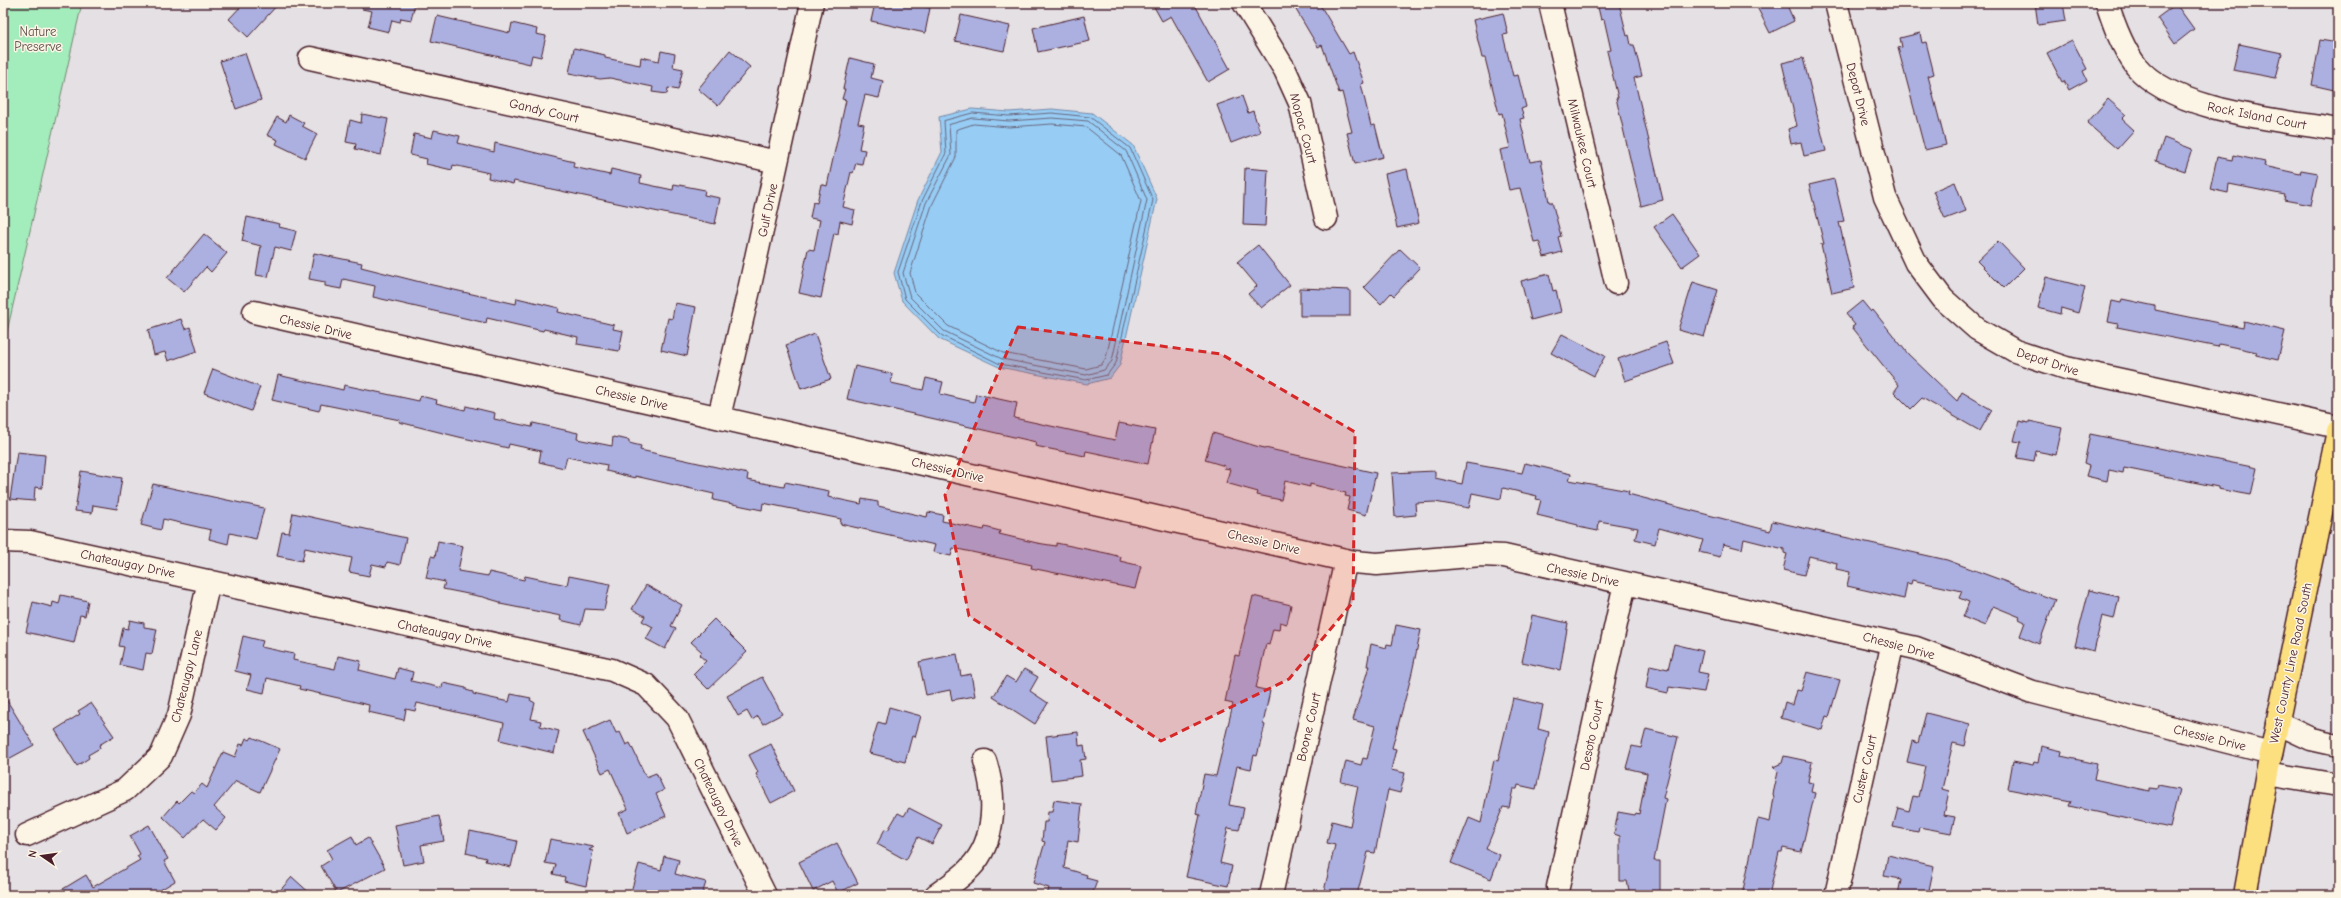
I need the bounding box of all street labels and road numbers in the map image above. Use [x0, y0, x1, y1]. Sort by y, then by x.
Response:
street label: Depot Drive [1843, 61, 1874, 128]
street label: Mopac Court [1287, 91, 1320, 166]
street label: Gandy Court [508, 95, 581, 126]
street label: Milwaukee Court [1565, 97, 1600, 191]
street label: Rock Island Court [2206, 99, 2309, 133]
street label: Gulf Drive [754, 181, 781, 238]
street label: Chessie Drive [278, 311, 354, 342]
street label: Depot Drive [2015, 344, 2081, 379]
street label: Chessie Drive [594, 382, 670, 413]
street label: Chessie Drive [910, 454, 986, 485]
street label: Chessie Drive [1226, 526, 1302, 557]
street label: Chateaugay Drive [79, 546, 177, 581]
street label: Chessie Drive [1545, 559, 1621, 590]
street label: West County Line Road South [2266, 581, 2315, 745]
street label: Chateaugay Drive [396, 616, 494, 651]
street label: Chateaugay Lane [168, 628, 205, 724]
street label: Chessie Drive [1861, 629, 1937, 662]
street label: Boone Court [1293, 690, 1324, 763]
street label: Desoto Court [1577, 697, 1607, 772]
street label: Chessie Drive [2172, 721, 2248, 754]
street label: Custer Court [1849, 732, 1880, 805]
street label: Chateaugay Drive [691, 756, 747, 849]

